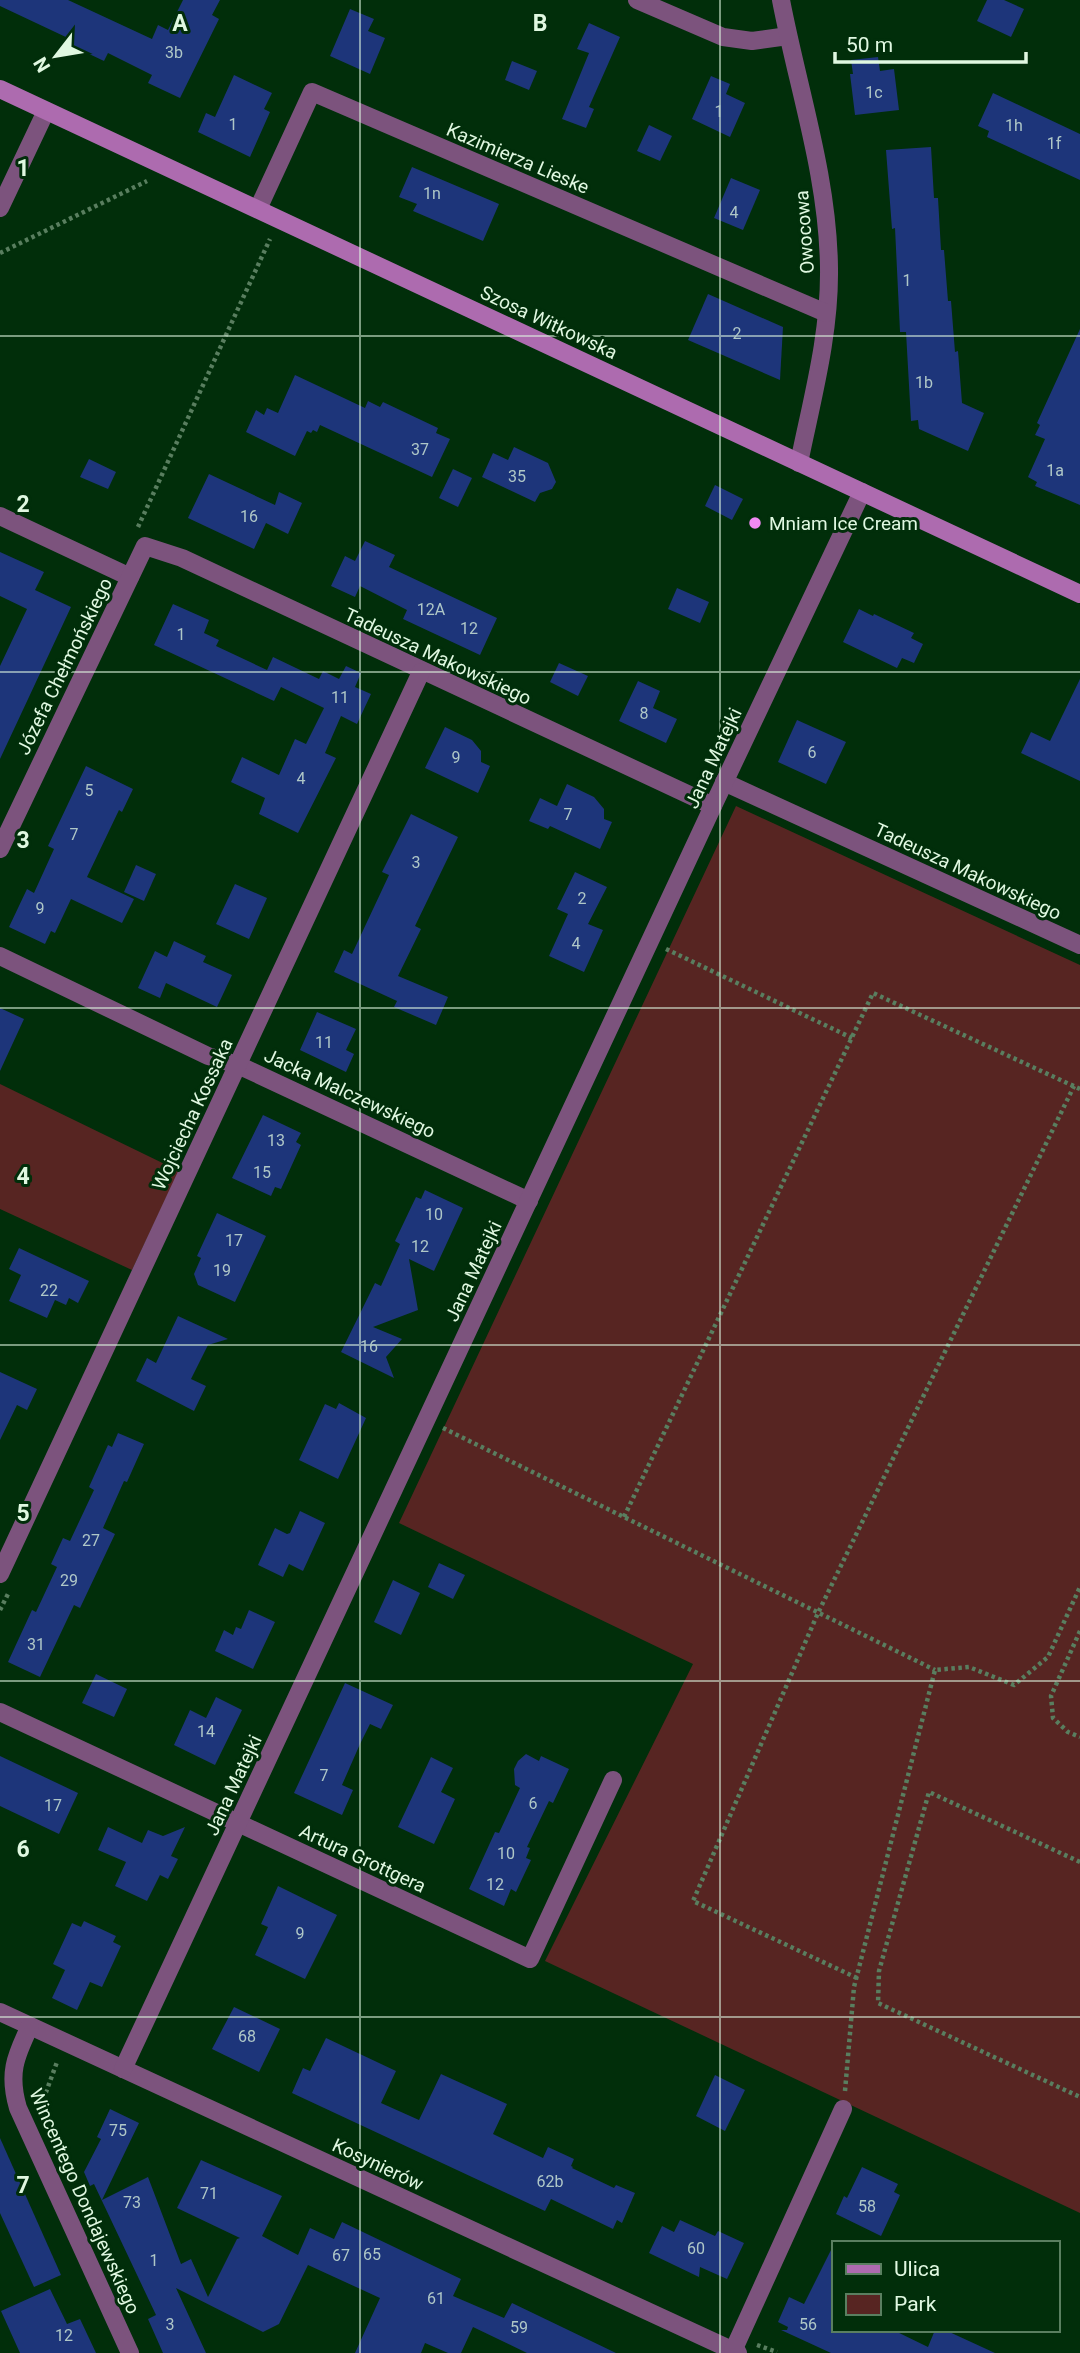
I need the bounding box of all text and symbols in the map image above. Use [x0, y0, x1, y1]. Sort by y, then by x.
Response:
text: A [172, 10, 188, 37]
text: B [533, 10, 547, 37]
north arrow [21, 21, 91, 91]
scale bar [835, 21, 1026, 65]
text: 50 m [846, 33, 893, 57]
house number: 3b [165, 43, 183, 62]
text: N [29, 53, 55, 76]
house number: 1c [865, 83, 883, 102]
house number: 1 [715, 102, 724, 121]
house number: 1 [229, 115, 238, 134]
house number: 1h [1005, 116, 1023, 135]
street label: Kazimierza Lieske [443, 118, 593, 199]
house number: 1f [1047, 134, 1062, 153]
text: 1 [16, 155, 30, 182]
house number: 1n [423, 184, 441, 203]
street label: Owocowa [790, 189, 819, 274]
house number: 4 [730, 203, 739, 222]
house number: 1 [903, 271, 912, 290]
street label: Szosa Witkowska [477, 281, 621, 364]
house number: 2 [733, 324, 742, 343]
house number: 1b [915, 373, 933, 392]
house number: 37 [411, 440, 429, 459]
house number: 1a [1046, 461, 1064, 480]
house number: 35 [508, 467, 526, 486]
text: 2 [16, 491, 30, 518]
house number: 16 [240, 507, 258, 526]
place label: Mniam Ice Cream [769, 512, 918, 535]
marker: Mniam Ice Cream [747, 515, 763, 531]
street label: Józefa Chełmońskiego [12, 574, 117, 758]
house number: 12A [417, 600, 446, 619]
street label: Tadeusza Makowskiego [341, 603, 535, 710]
house number: 12 [460, 619, 478, 638]
house number: 1 [177, 625, 186, 644]
house number: 11 [331, 688, 349, 707]
house number: 8 [640, 704, 649, 723]
street label: Jana Matejki [680, 704, 747, 812]
house number: 6 [808, 743, 817, 762]
house number: 9 [452, 748, 461, 767]
house number: 4 [297, 769, 306, 788]
house number: 5 [85, 781, 94, 800]
house number: 7 [564, 805, 573, 824]
street label: Tadeusza Makowskiego [871, 818, 1065, 925]
house number: 7 [70, 825, 79, 844]
text: 3 [16, 827, 30, 854]
house number: 3 [412, 853, 421, 872]
house number: 2 [578, 889, 587, 908]
house number: 9 [36, 899, 45, 918]
house number: 4 [572, 934, 581, 953]
house number: 11 [315, 1033, 333, 1052]
street label: Wojciecha Kossaka [147, 1035, 238, 1194]
street label: Jacka Malczewskiego [261, 1044, 439, 1143]
house number: 13 [267, 1131, 285, 1150]
text: 4 [16, 1163, 30, 1190]
house number: 15 [253, 1163, 271, 1182]
house number: 10 [425, 1205, 443, 1224]
street label: Jana Matejki [440, 1217, 507, 1325]
house number: 17 [225, 1231, 243, 1250]
house number: 12 [411, 1237, 429, 1256]
house number: 19 [213, 1261, 231, 1280]
house number: 22 [40, 1281, 58, 1300]
house number: 16 [360, 1337, 378, 1356]
text: 5 [16, 1500, 30, 1527]
house number: 27 [82, 1531, 100, 1550]
house number: 29 [60, 1571, 78, 1590]
house number: 31 [27, 1635, 45, 1654]
house number: 14 [197, 1722, 215, 1741]
street label: Jana Matejki [200, 1731, 267, 1839]
house number: 7 [320, 1766, 329, 1785]
house number: 6 [529, 1794, 538, 1813]
house number: 17 [44, 1796, 62, 1815]
street label: Artura Grottgera [296, 1819, 430, 1898]
text: 6 [16, 1836, 30, 1863]
house number: 10 [497, 1844, 515, 1863]
house number: 12 [486, 1875, 504, 1894]
house number: 9 [296, 1924, 305, 1943]
house number: 68 [238, 2027, 256, 2046]
street label: Wincentego Dondajewskiego [24, 2085, 145, 2318]
house number: 75 [109, 2121, 127, 2140]
street label: Kosynierów [329, 2133, 427, 2196]
text: 7 [16, 2172, 30, 2199]
house number: 62b [537, 2172, 564, 2191]
house number: 71 [200, 2184, 218, 2203]
house number: 73 [123, 2193, 141, 2212]
house number: 58 [858, 2197, 876, 2216]
house number: 60 [687, 2239, 705, 2258]
legend [832, 2241, 1059, 2332]
house number: 65 [363, 2245, 381, 2264]
house number: 67 [332, 2246, 350, 2265]
house number: 1 [150, 2251, 159, 2270]
text: Ulica [894, 2257, 940, 2281]
house number: 61 [427, 2289, 445, 2308]
text: Park [894, 2292, 937, 2316]
house number: 3 [166, 2315, 175, 2334]
house number: 56 [799, 2315, 817, 2334]
house number: 59 [510, 2318, 528, 2337]
house number: 12 [55, 2326, 73, 2345]

